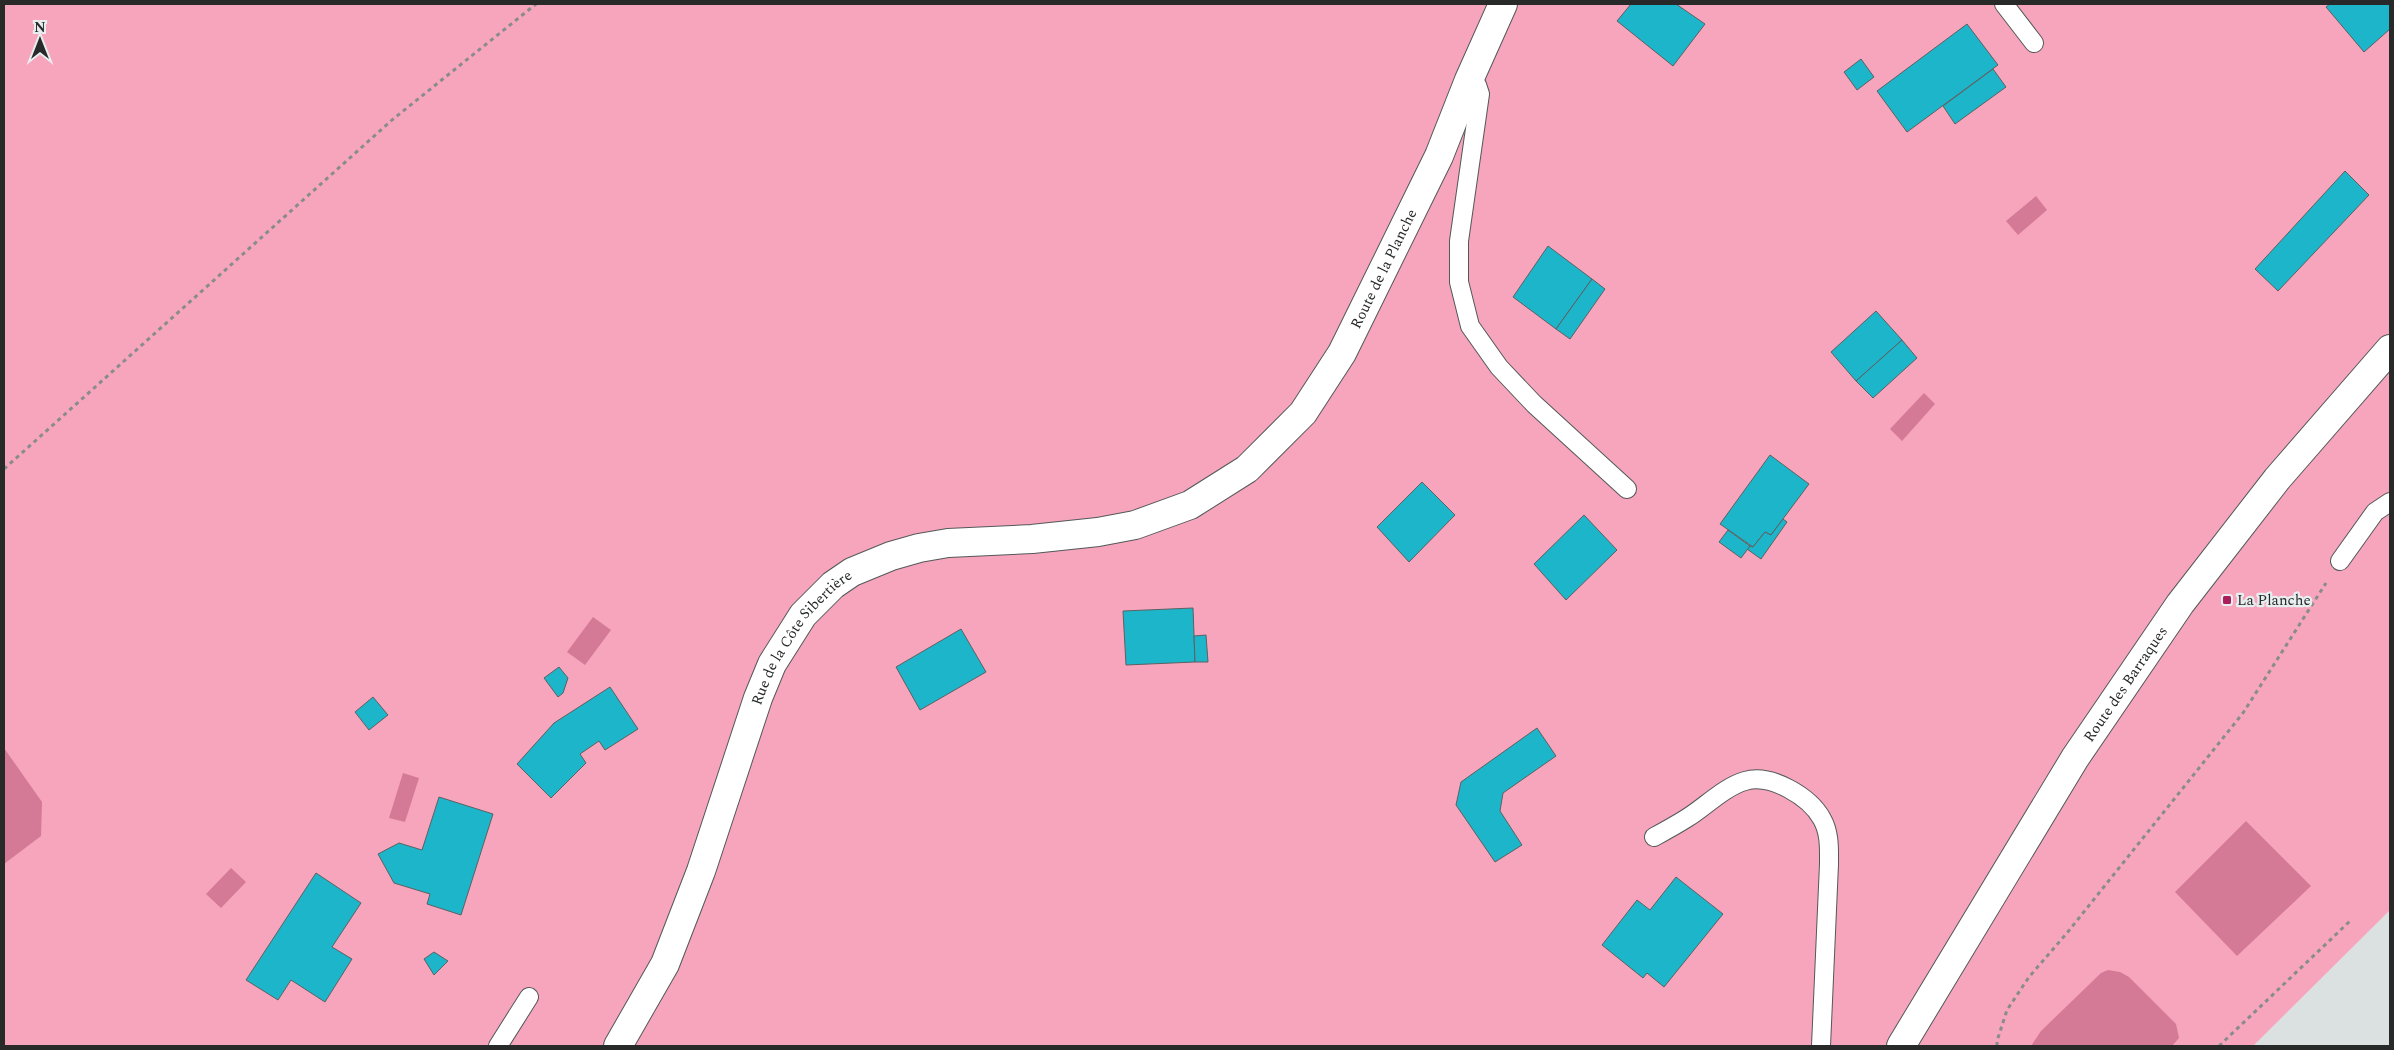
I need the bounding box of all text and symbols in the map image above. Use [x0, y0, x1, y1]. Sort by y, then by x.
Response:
north arrow [15, 15, 65, 65]
text: N [34, 17, 46, 38]
street label: Route de la Planche [1344, 205, 1423, 333]
street label: Rue de la Côte Sibertière [745, 564, 857, 708]
place label: La Planche [2237, 589, 2311, 612]
marker: La Planche [2221, 594, 2233, 606]
street label: Route des Barraques [2078, 621, 2173, 747]

